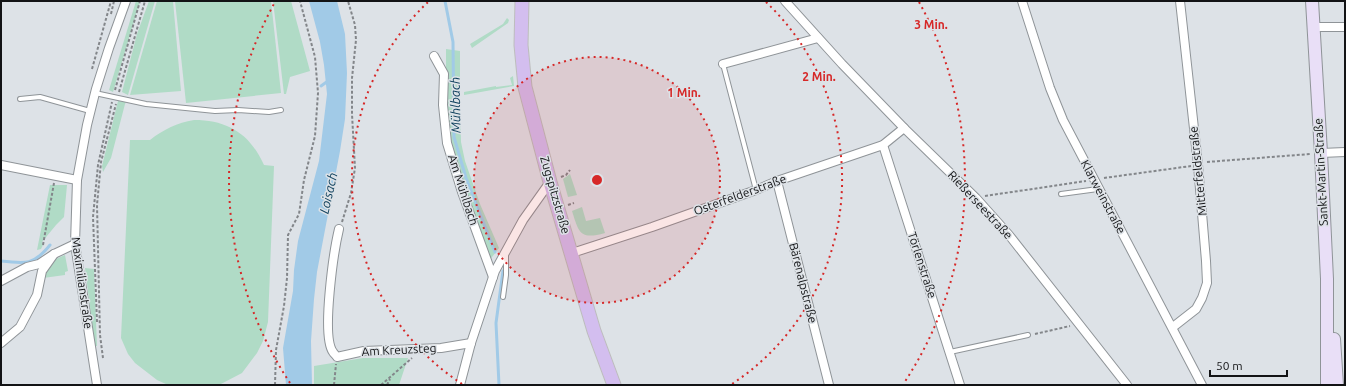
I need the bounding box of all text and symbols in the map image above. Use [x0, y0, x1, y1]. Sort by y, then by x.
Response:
text: 3 Min. [914, 18, 948, 31]
text: 2 Min. [802, 70, 836, 83]
water label: Mühlbach [448, 77, 462, 133]
text: 1 Min. [667, 86, 701, 99]
street label: Sankt-Martin-Straße [1311, 118, 1330, 226]
street label: Mitterfeldstraße [1186, 126, 1209, 216]
street label: Am Mühlbach [446, 153, 481, 227]
street label: Zugspitzstraße [538, 154, 573, 235]
street label: Klarweinstraße [1079, 158, 1128, 236]
street label: Rießerseestraße [945, 168, 1015, 241]
water label: Loisach [316, 171, 340, 215]
street label: Osterfelderstraße [692, 172, 788, 217]
centre of rings [590, 173, 604, 187]
street label: Törlenstraße [906, 230, 939, 300]
street label: Maximilianstraße [70, 236, 95, 330]
street label: Bärenalpstraße [787, 241, 820, 325]
street label: Am Kreuzsteg [361, 341, 437, 358]
scale bar [1210, 352, 1287, 378]
text: 50 m [1216, 359, 1243, 372]

